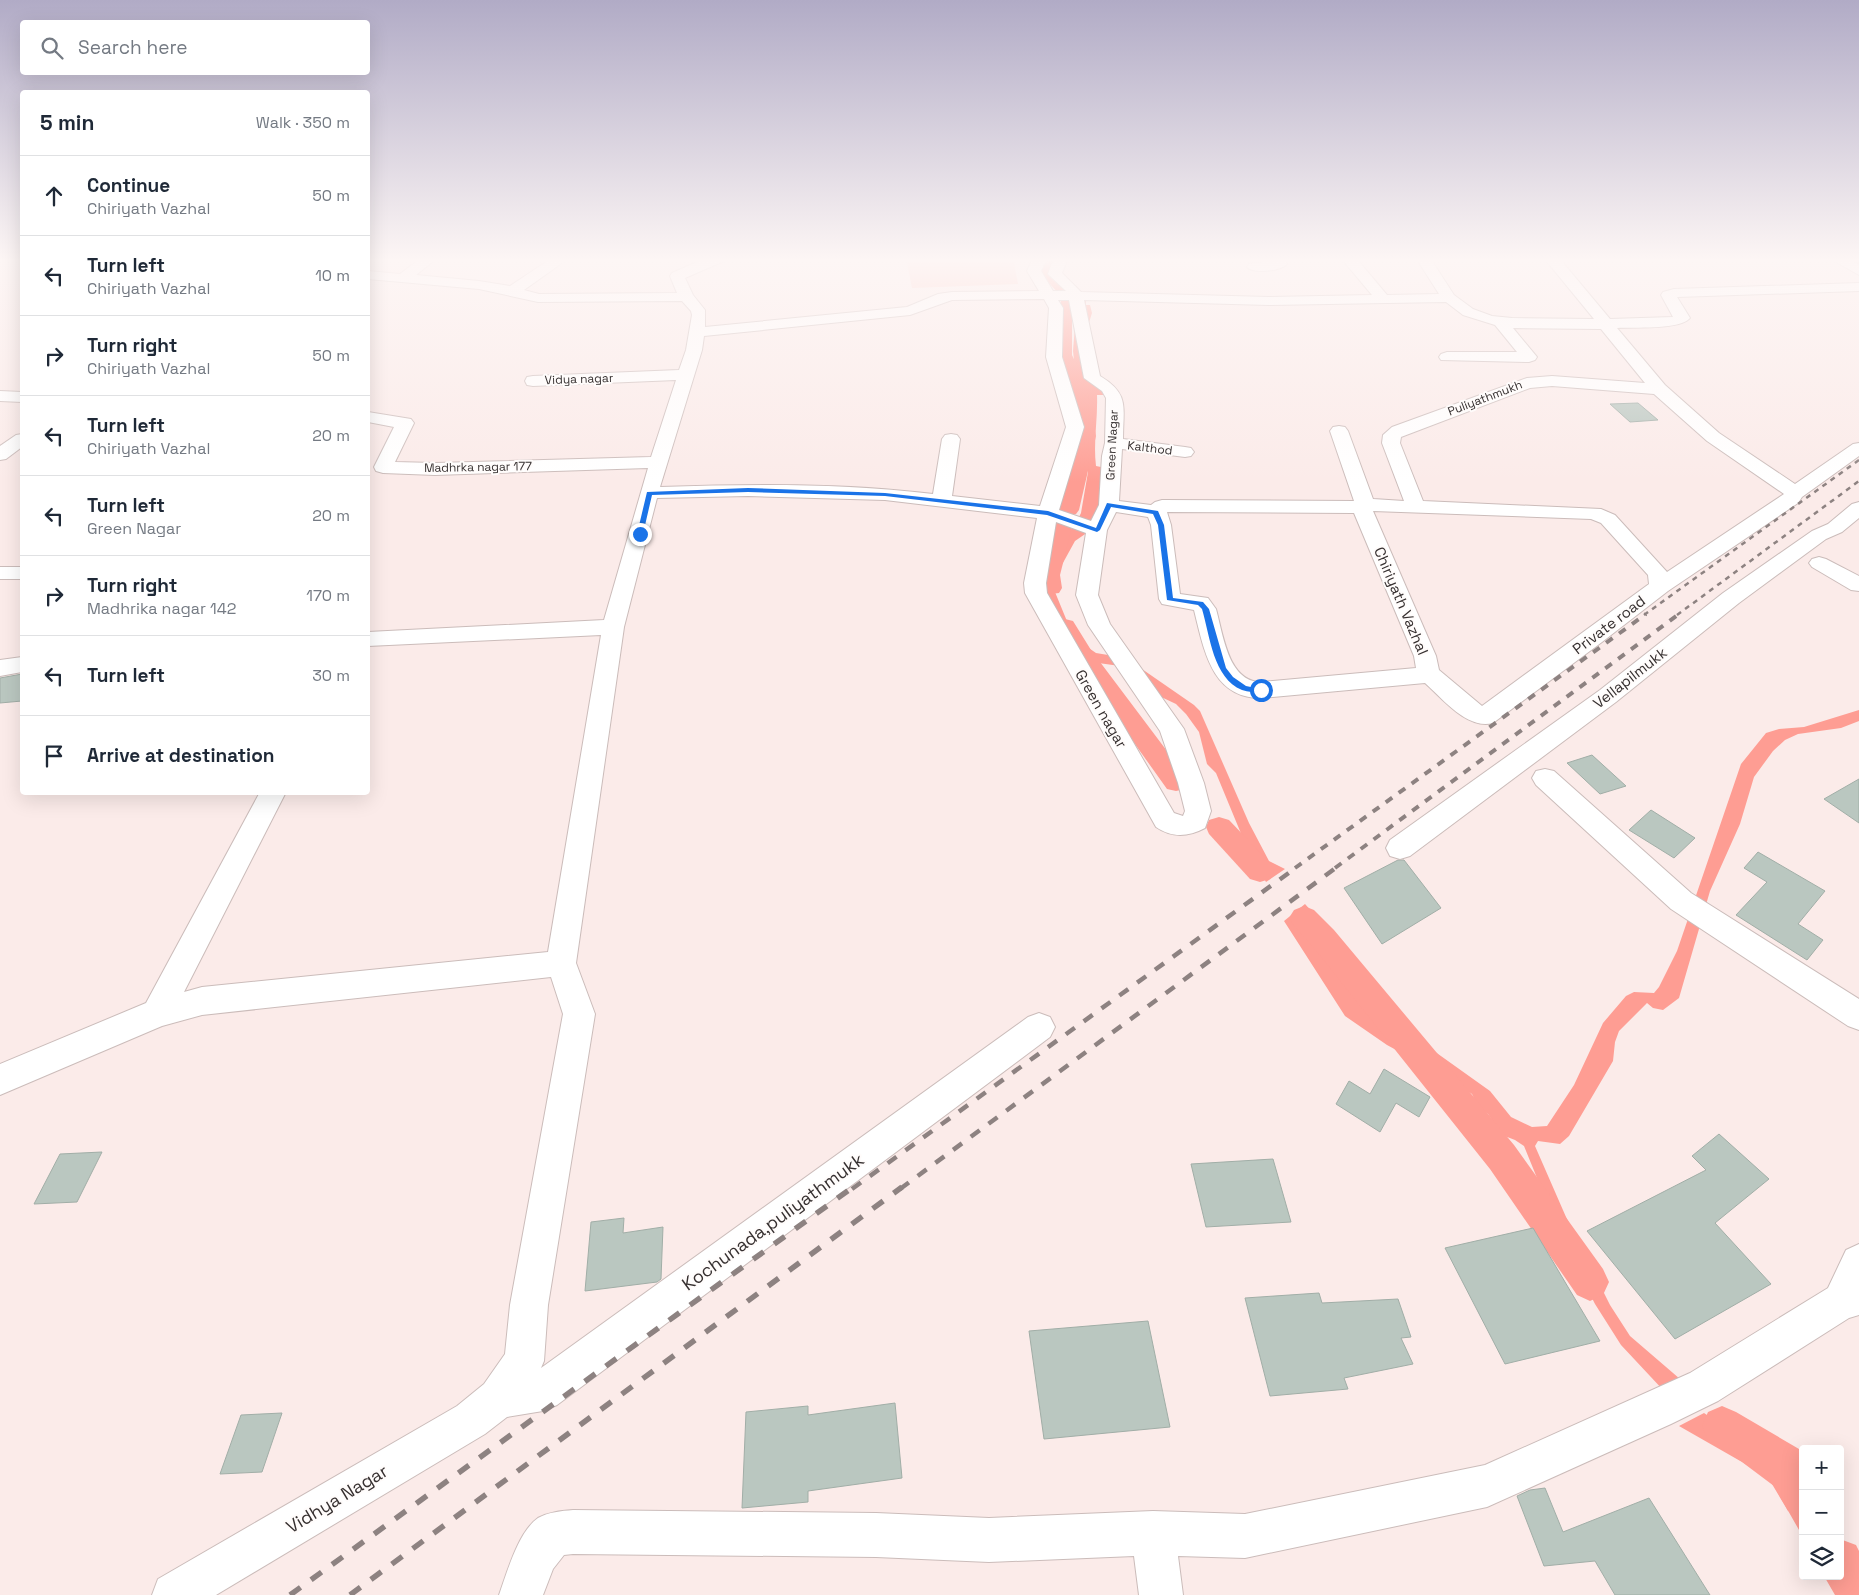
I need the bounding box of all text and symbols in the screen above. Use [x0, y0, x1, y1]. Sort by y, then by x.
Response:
search box [20, 20, 370, 75]
icon: search [38, 34, 66, 62]
text: Search here [78, 35, 188, 60]
text: 5 min [40, 109, 94, 136]
text: Walk · 350 m [256, 112, 350, 133]
text: Continue [87, 173, 170, 198]
icon: ahead [40, 182, 68, 210]
text: 50 m [312, 185, 350, 206]
text: Chiriyath Vazhal [87, 198, 210, 219]
text: Turn left [87, 253, 165, 278]
icon: left [40, 262, 68, 290]
text: 10 m [315, 265, 350, 286]
text: Chiriyath Vazhal [87, 278, 210, 299]
text: Turn right [87, 333, 177, 358]
icon: right [40, 342, 68, 370]
text: 50 m [312, 345, 350, 366]
text: Chiriyath Vazhal [87, 358, 210, 379]
street label: Vidya nagar [544, 370, 614, 388]
street label: Puliyathmukh [1445, 376, 1525, 420]
street label: Green Nagar [1102, 409, 1122, 481]
text: Turn left [87, 413, 165, 438]
icon: left [40, 422, 68, 450]
text: 20 m [312, 425, 350, 446]
street label: Kalthod [1127, 437, 1173, 459]
text: Chiriyath Vazhal [87, 438, 210, 459]
street label: Madhrka nagar 177 [424, 458, 532, 476]
text: Turn left [87, 493, 165, 518]
icon: left [40, 502, 68, 530]
text: 20 m [312, 505, 350, 526]
text: Green Nagar [87, 518, 181, 539]
route end [629, 523, 652, 546]
street label: Chiriyath Vazhal [1370, 544, 1433, 658]
text: Turn right [87, 573, 177, 598]
icon: right [40, 582, 68, 610]
text: 170 m [306, 585, 350, 606]
street label: Private road [1568, 591, 1649, 658]
text: Madhrika nagar 142 [87, 598, 236, 619]
street label: Vellapilmukk [1589, 643, 1670, 712]
icon: left [40, 662, 68, 690]
text: Turn left [87, 663, 165, 688]
text: 30 m [312, 665, 350, 686]
street label: Green nagar [1071, 666, 1132, 752]
route start [1250, 679, 1273, 702]
icon: arrive [40, 742, 68, 770]
text: Arrive at destination [87, 743, 275, 768]
street label: Kochunada,puliyathmukk [677, 1148, 868, 1295]
map controls [1799, 1445, 1844, 1580]
button: + [1799, 1445, 1844, 1490]
street label: Vidhya Nagar [282, 1459, 392, 1538]
button: − [1799, 1490, 1844, 1535]
button: layers [1799, 1535, 1844, 1580]

